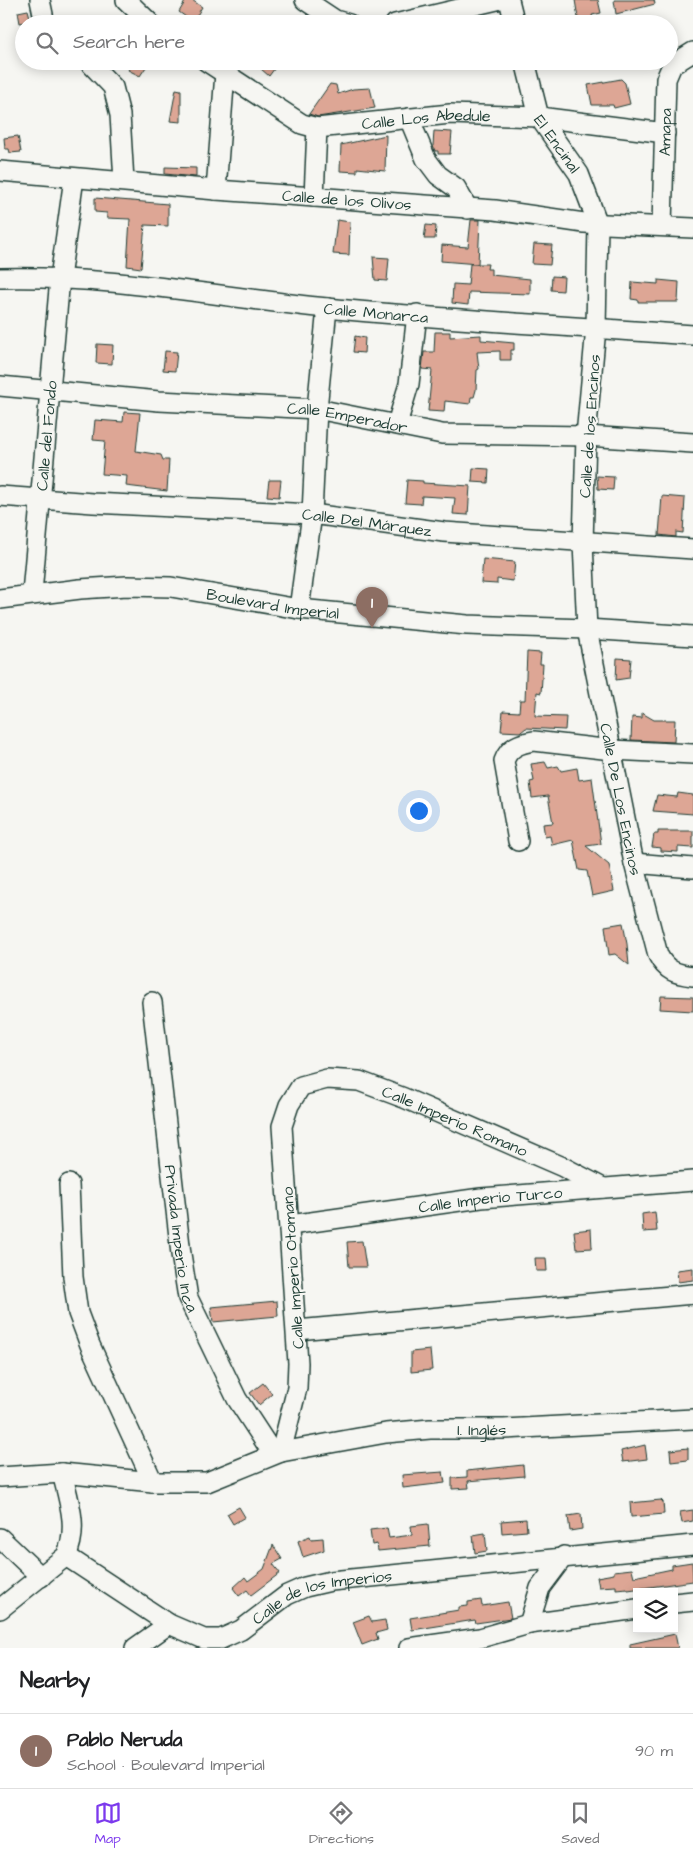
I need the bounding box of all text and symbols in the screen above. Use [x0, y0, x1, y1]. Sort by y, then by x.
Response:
search box [15, 15, 678, 70]
icon: search [33, 29, 61, 57]
text: Search here [73, 29, 185, 56]
street label: Calle Los Abedule [361, 104, 491, 135]
street label: Amapa [654, 108, 677, 156]
street label: El Encinal [528, 110, 585, 178]
street label: Calle de los Olivos [281, 185, 412, 216]
street label: Calle Monarca [323, 298, 429, 329]
street label: Calle de los Encinos [574, 354, 606, 499]
street label: Calle del Fondo [31, 380, 63, 492]
street label: Calle Emperador [286, 397, 409, 439]
street label: Calle Del Márquez [302, 504, 433, 542]
street label: Boulevard Imperial [205, 583, 340, 625]
pin: 1 [356, 587, 388, 628]
street label: Calle De Los Encinos [594, 721, 647, 878]
your location [406, 798, 432, 824]
street label: Calle Imperio Romano [379, 1081, 531, 1162]
street label: Privada Imperio Inca [159, 1164, 203, 1316]
street label: Calle Imperio Turco [417, 1182, 563, 1219]
street label: Calle Imperio Otomano [276, 1186, 310, 1350]
street label: I. Inglés [457, 1419, 506, 1442]
street label: Calle de los Imperios [248, 1565, 393, 1630]
map controls [633, 1588, 678, 1633]
button: layers [633, 1588, 678, 1633]
text: Nearby [20, 1666, 90, 1695]
text: Pablo Neruda [67, 1727, 182, 1754]
text: 1 [35, 1740, 37, 1762]
text: 90 m [635, 1740, 673, 1762]
text: School · Boulevard Imperial [67, 1754, 265, 1776]
tab: Map [94, 1799, 122, 1849]
tab: Directions [309, 1799, 374, 1849]
tab: Saved [561, 1799, 599, 1849]

